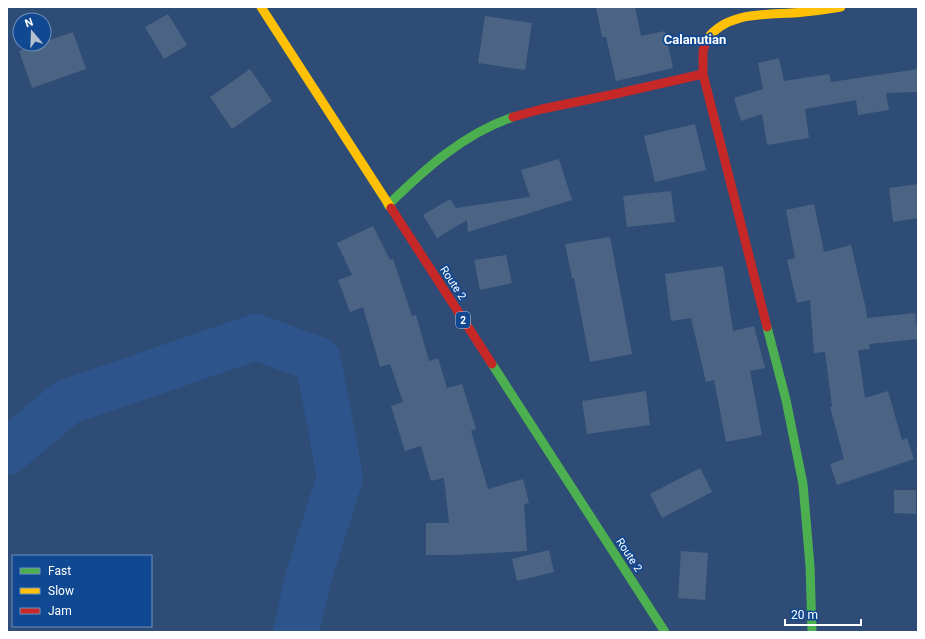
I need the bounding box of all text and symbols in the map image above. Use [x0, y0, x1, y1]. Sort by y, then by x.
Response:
north arrow [12, 12, 52, 52]
text: N [23, 16, 35, 30]
district label: Calanutian [664, 32, 726, 47]
street label: Route 2 [437, 264, 469, 302]
road number: 2 [456, 312, 470, 328]
street label: Route 2 [613, 536, 645, 574]
legend [12, 555, 152, 627]
text: Fast [48, 564, 71, 578]
text: Slow [48, 584, 74, 598]
scale bar [785, 601, 861, 627]
text: Jam [48, 604, 72, 618]
text: 20 m [791, 608, 818, 622]

